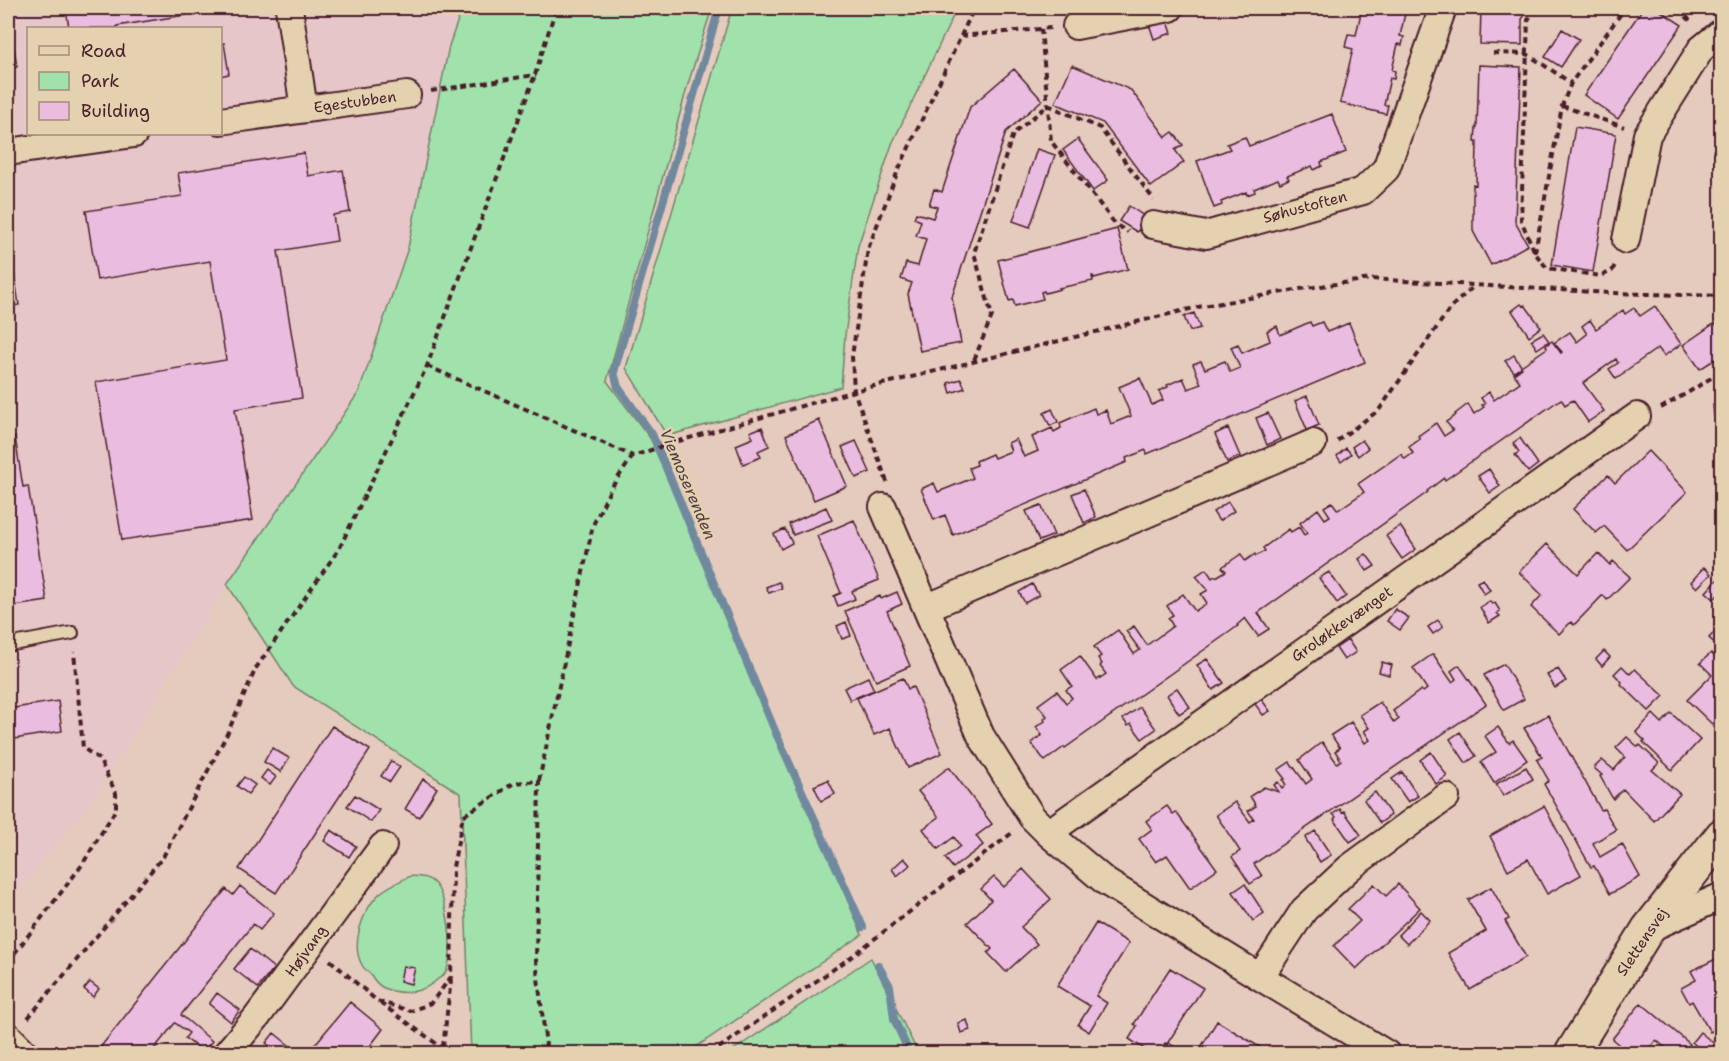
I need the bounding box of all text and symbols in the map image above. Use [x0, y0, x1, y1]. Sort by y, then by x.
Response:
legend [27, 27, 222, 135]
text: Road [81, 39, 126, 63]
text: Park [81, 69, 120, 93]
street label: Egestubben [312, 86, 398, 118]
text: Building [81, 99, 150, 123]
street label: Søhustoften [1261, 186, 1349, 228]
water label: Viemoserenden [655, 425, 721, 543]
street label: Groløkkevænget [1287, 582, 1397, 666]
street label: Slettensvej [1612, 904, 1672, 980]
street label: Højvang [280, 921, 332, 981]

